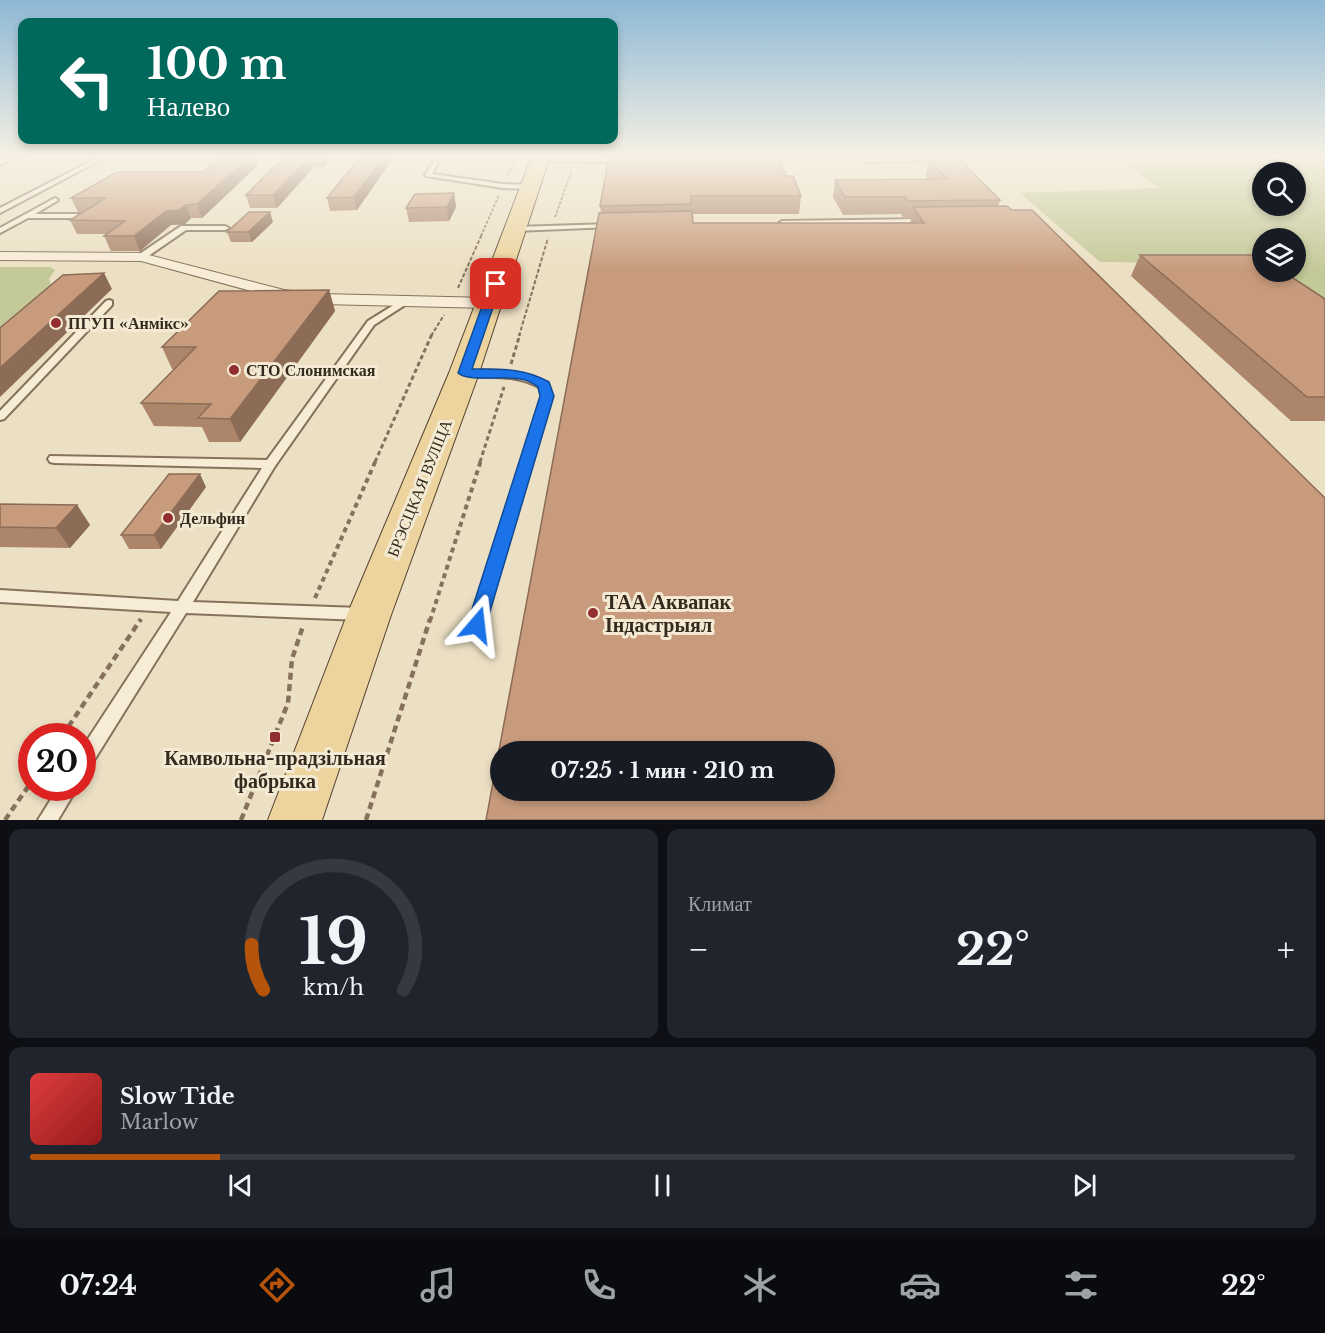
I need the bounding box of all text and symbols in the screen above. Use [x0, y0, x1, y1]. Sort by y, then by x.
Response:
text: 100 m [147, 38, 286, 90]
icon: left [48, 42, 126, 120]
text: Налево [147, 90, 230, 123]
map controls [1252, 162, 1306, 282]
button: search [1252, 162, 1306, 216]
button: layers [1252, 228, 1306, 282]
pin [470, 258, 521, 309]
icon: arrive [479, 267, 512, 300]
place label: ПГУП «Анмікс» [68, 313, 189, 333]
marker: ПГУП «Анмікс» [49, 316, 63, 330]
place label: СТО Слонимская [246, 360, 376, 380]
marker: СТО Слонимская [227, 363, 241, 377]
street label: БРЭСЦКАЯ ВУЛІЦА [382, 416, 456, 560]
place label: Дельфин [180, 508, 245, 528]
marker: Дельфин [161, 511, 175, 525]
place label: ТАА Аквапак Індастрыял [605, 590, 732, 637]
position arrow [445, 593, 509, 657]
marker: ТАА Аквапак Індастрыял [586, 606, 600, 620]
speed limit sign: 20 [18, 723, 96, 801]
marker: Камвольна-прадзільная фабрыка [268, 730, 282, 744]
place label: Камвольна-прадзільная фабрыка [164, 746, 386, 793]
text: 07:25 · 1 мин · 210 m [551, 757, 774, 784]
text: Климат [688, 892, 752, 916]
text: 19 [299, 903, 368, 981]
text: 22° [956, 921, 1030, 977]
text: − [688, 929, 709, 970]
text: + [1277, 929, 1295, 970]
text: km/h [303, 975, 364, 1002]
text: Slow Tide [120, 1083, 235, 1110]
text: Marlow [120, 1110, 199, 1134]
icon: previous [224, 1169, 257, 1202]
icon: pause [646, 1169, 679, 1202]
icon: next [1068, 1169, 1101, 1202]
icon: directions [256, 1264, 298, 1306]
icon: music [417, 1264, 459, 1306]
icon: phone [578, 1264, 620, 1306]
icon: climate [739, 1264, 781, 1306]
icon: car [899, 1264, 941, 1306]
icon: filters [1060, 1264, 1102, 1306]
text: 07:24 [59, 1269, 137, 1302]
text: 22° [1221, 1269, 1265, 1302]

